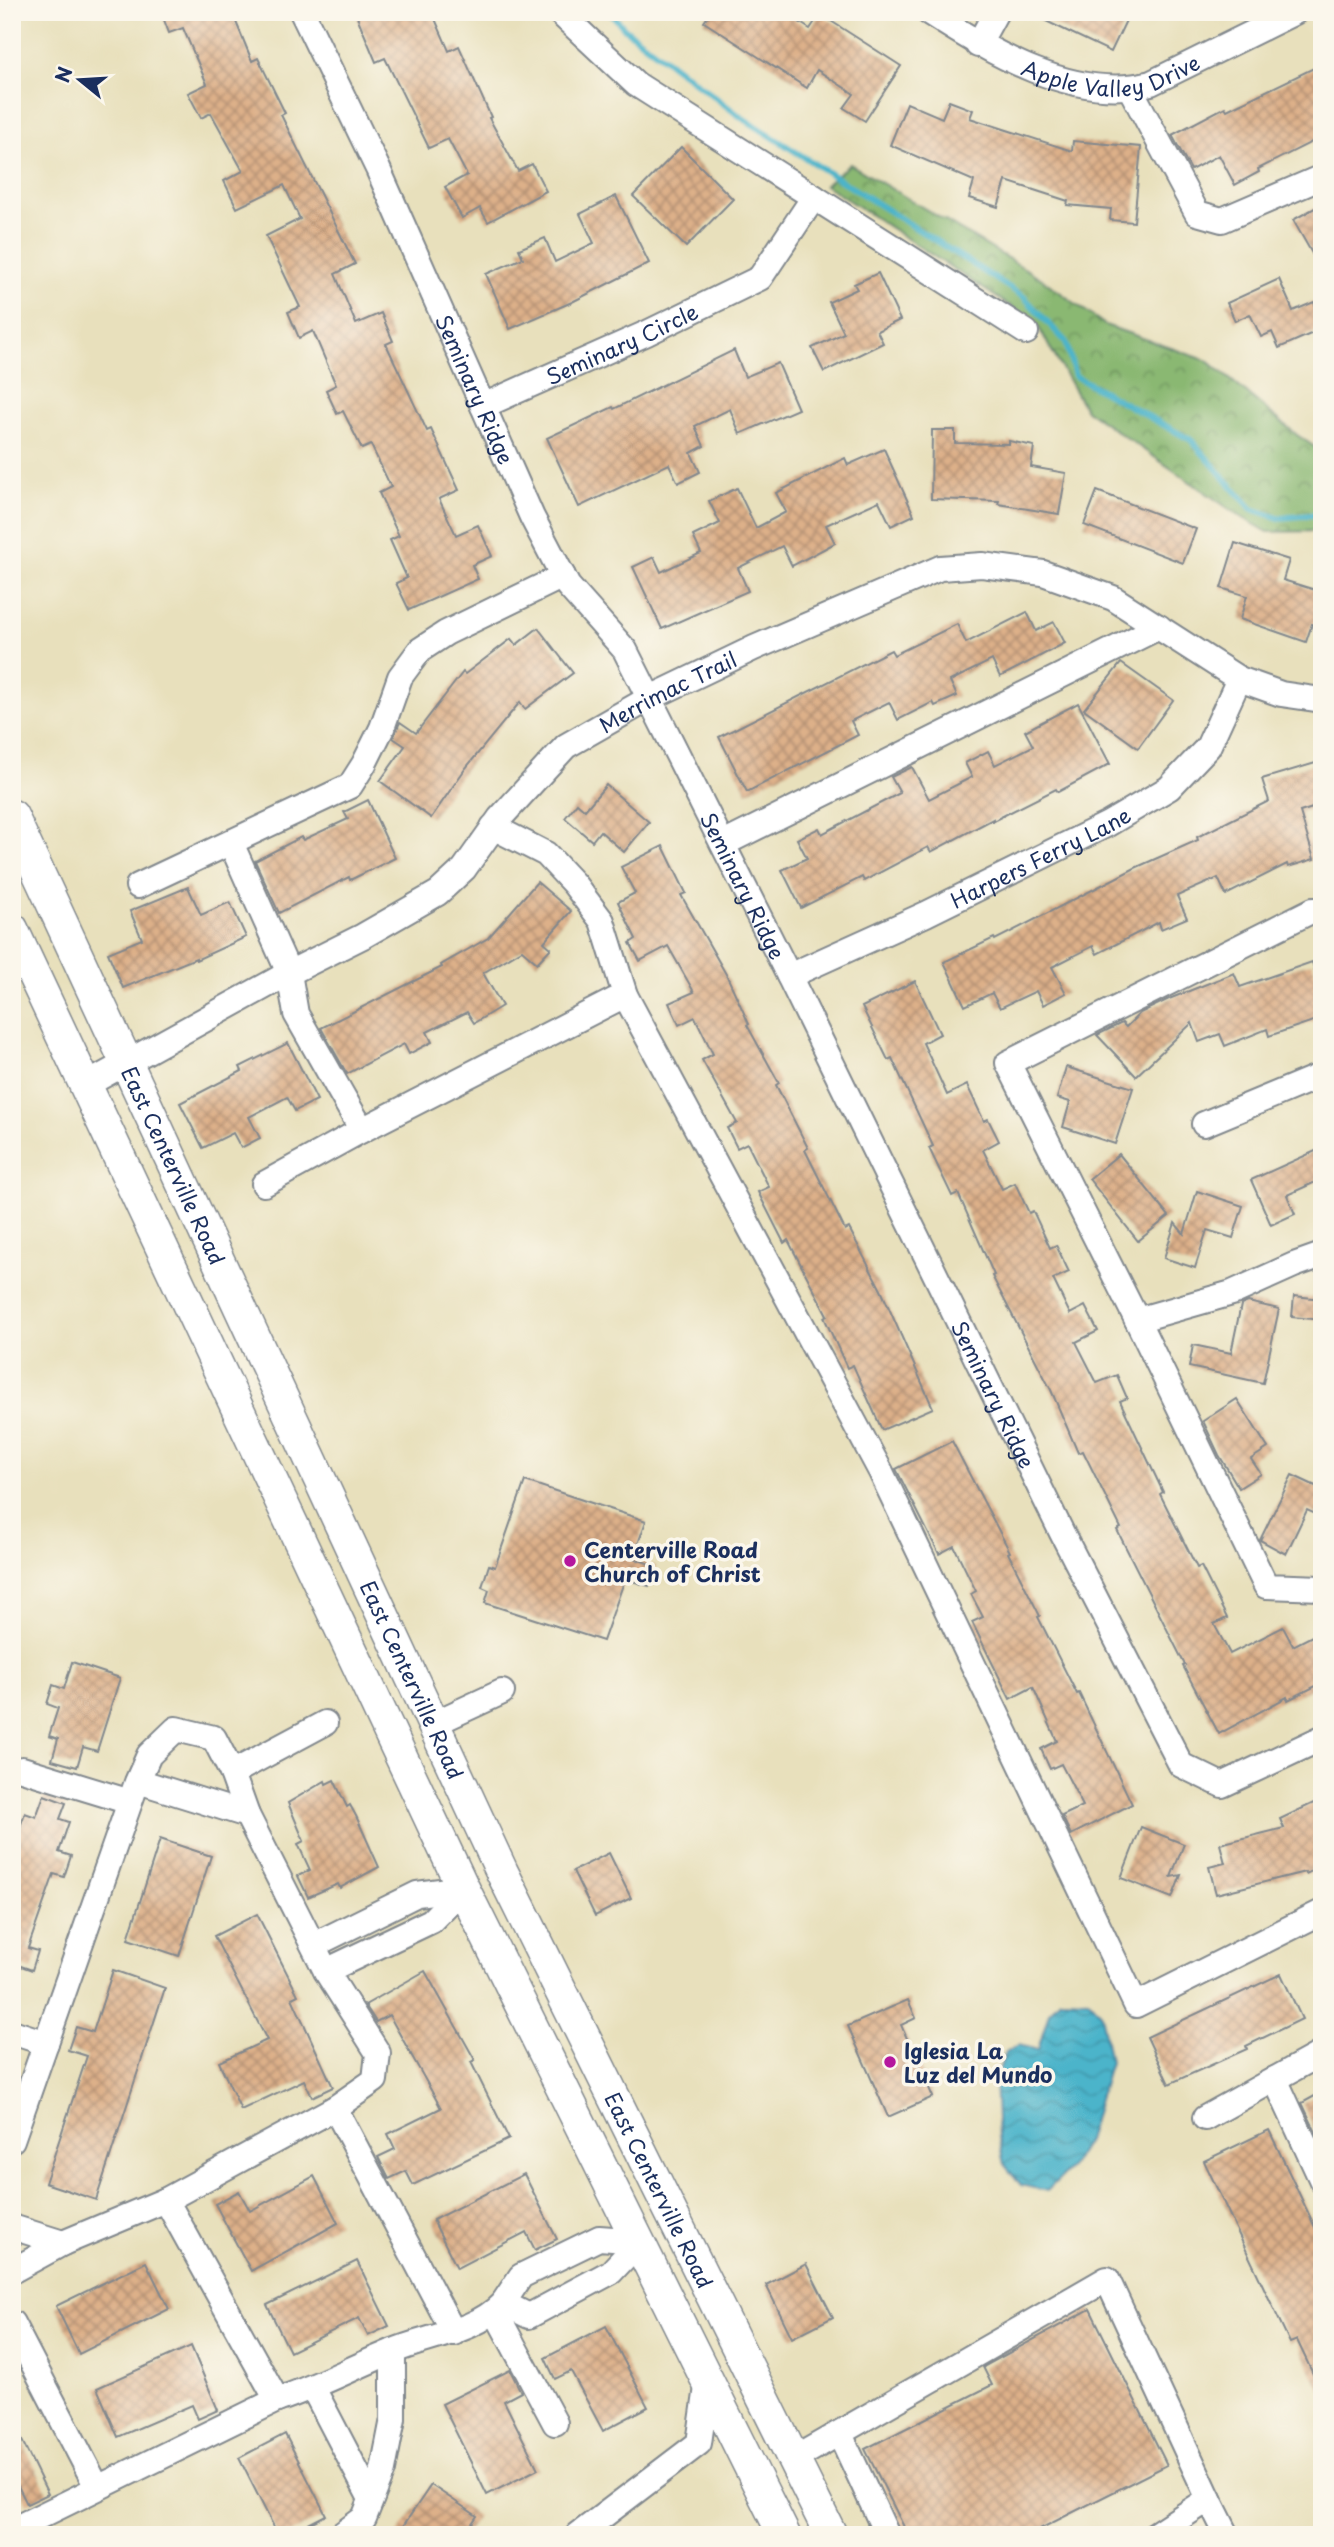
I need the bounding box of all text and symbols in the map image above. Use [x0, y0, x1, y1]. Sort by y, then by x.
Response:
street label: Apple Valley Drive [1016, 41, 1204, 73]
north arrow [46, 46, 116, 116]
text: Apple Valley Drive [1017, 46, 1205, 104]
text: N [47, 63, 79, 86]
street label: Seminary Circle [540, 295, 703, 392]
street label: Seminary Ridge [428, 309, 523, 469]
street label: Merrimac Trail [593, 643, 742, 740]
street label: Harpers Ferry Lane [944, 798, 1137, 916]
street label: Seminary Ridge [693, 806, 794, 965]
street label: East Centerville Road [114, 1061, 234, 1270]
street label: Seminary Ridge [944, 1315, 1044, 1473]
place label: Centerville Road Church of Christ [584, 1533, 761, 1589]
marker: Centerville Road Church of Christ [562, 1553, 578, 1569]
street label: East Centerville Road [353, 1575, 473, 1784]
place label: Iglesia La Luz del Mundo [904, 2034, 1052, 2090]
marker: Iglesia La Luz del Mundo [882, 2054, 898, 2070]
street label: East Centerville Road [597, 2086, 722, 2294]

